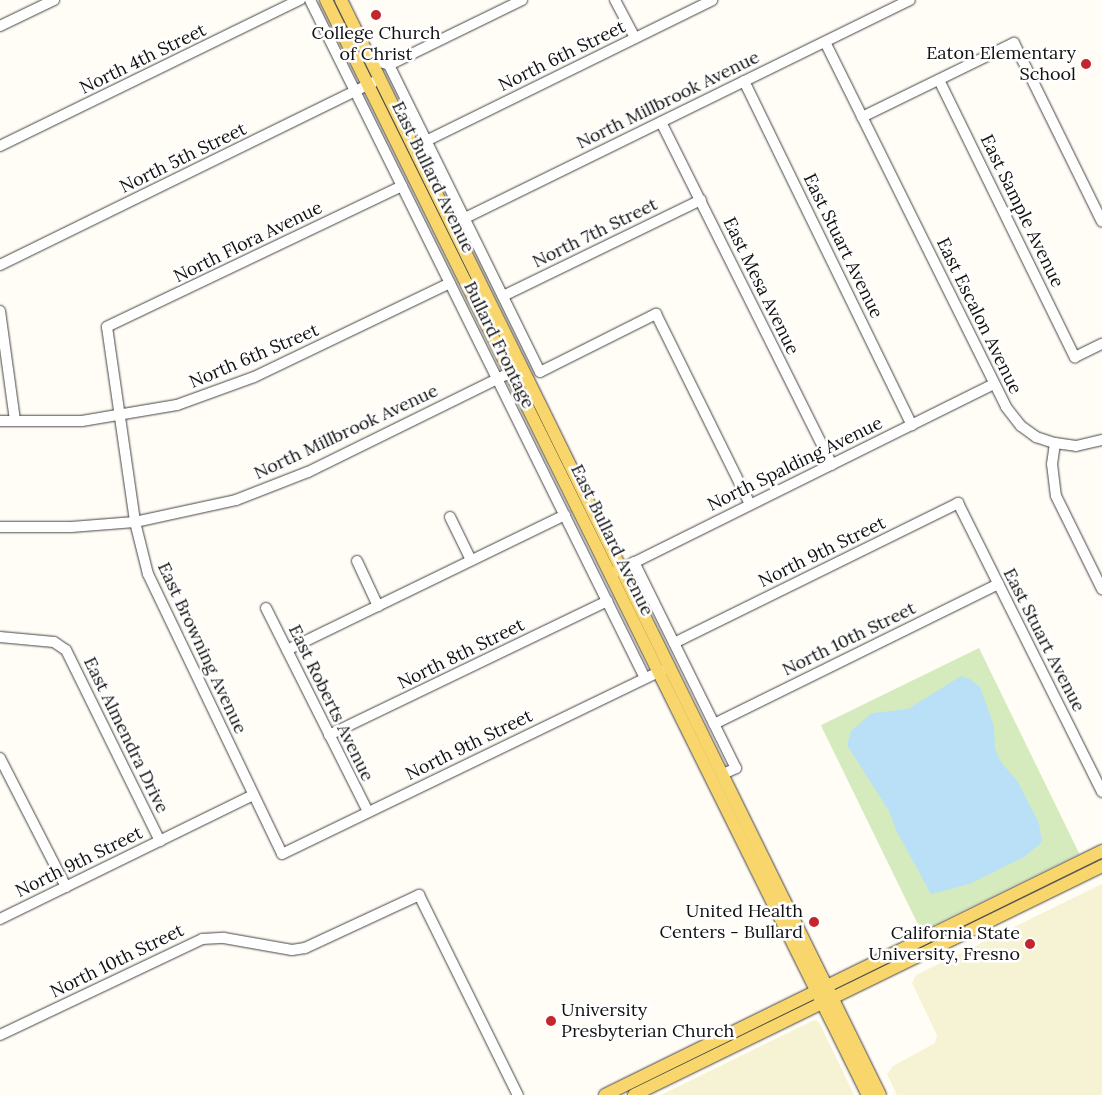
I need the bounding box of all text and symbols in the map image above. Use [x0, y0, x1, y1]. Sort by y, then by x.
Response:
marker: College Church of Christ [370, 9, 382, 21]
street label: North 6th Street [495, 16, 629, 96]
street label: North 4th Street [76, 19, 210, 99]
place label: College Church of Christ [311, 23, 441, 66]
place label: Eaton Elementary School [926, 43, 1076, 86]
street label: North Millbrook Avenue [573, 46, 763, 154]
marker: Eaton Elementary School [1080, 58, 1092, 70]
street label: East Bullard Avenue [387, 98, 479, 256]
street label: North 5th Street [116, 118, 250, 198]
street label: East Sample Avenue [976, 131, 1068, 291]
street label: East Stuart Avenue [799, 170, 887, 322]
street label: North 7th Street [529, 193, 661, 273]
street label: North Flora Avenue [170, 197, 326, 287]
street label: East Mesa Avenue [718, 214, 804, 358]
street label: East Escalon Avenue [932, 234, 1026, 398]
street label: Bullard Frontage [459, 278, 539, 412]
street label: North 6th Street [186, 319, 322, 393]
street label: North Millbrook Avenue [251, 380, 441, 484]
street label: North Spalding Avenue [704, 412, 886, 516]
street label: East Bullard Avenue [566, 461, 658, 619]
street label: North 9th Street [755, 512, 889, 592]
street label: East Browning Avenue [153, 559, 251, 737]
street label: East Stuart Avenue [998, 565, 1090, 715]
street label: North 10th Street [779, 597, 919, 681]
street label: North 8th Street [394, 614, 528, 694]
street label: East Roberts Avenue [284, 621, 378, 785]
street label: East Almendra Drive [79, 653, 173, 817]
street label: North 9th Street [402, 705, 536, 785]
street label: North 9th Street [12, 822, 146, 902]
place label: United Health Centers - Bullard [659, 901, 803, 944]
marker: United Health Centers - Bullard [807, 915, 821, 929]
street label: North 10th Street [47, 919, 187, 1003]
place label: California State University, Fresno [869, 923, 1020, 966]
marker: California State University, Fresno [1024, 938, 1036, 950]
place label: University Presbyterian Church [561, 1000, 734, 1042]
marker: University Presbyterian Church [545, 1015, 557, 1027]

